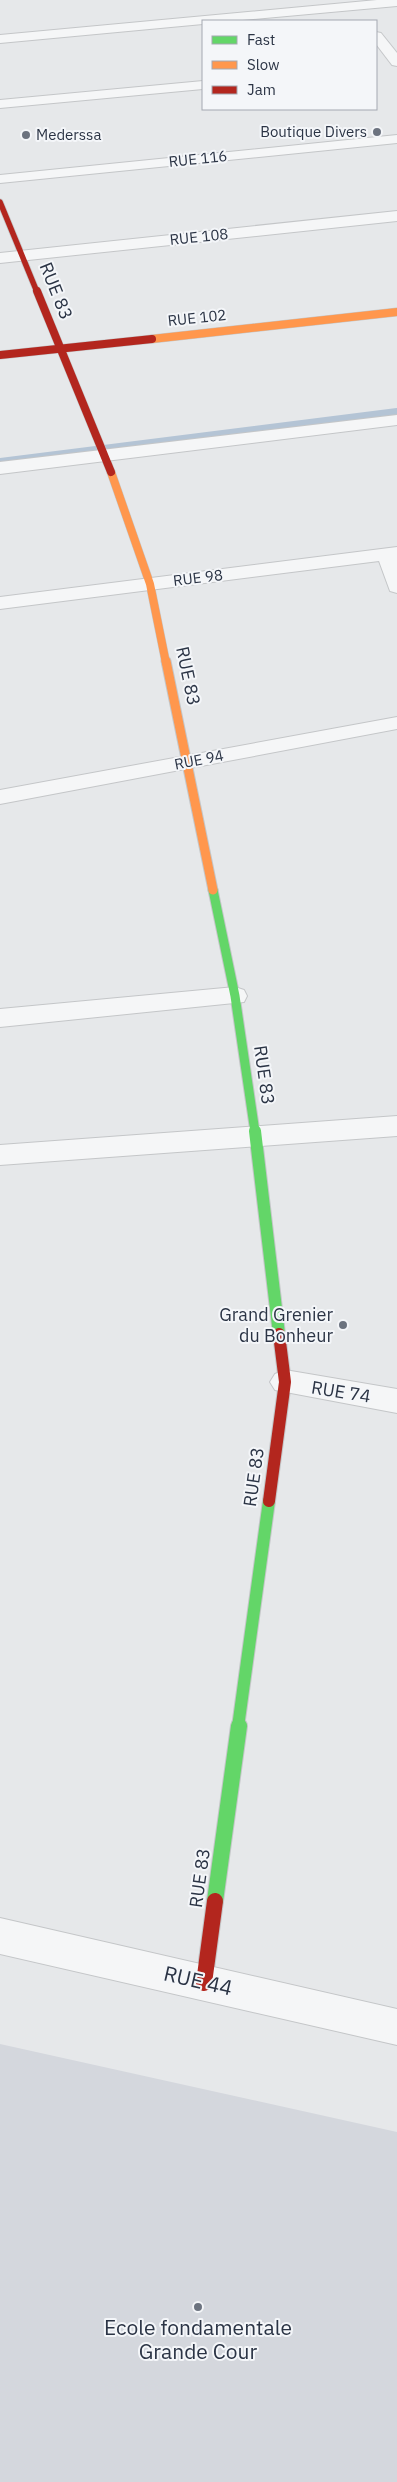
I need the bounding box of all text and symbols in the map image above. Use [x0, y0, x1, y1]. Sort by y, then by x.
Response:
legend [202, 20, 377, 110]
text: Fast [247, 30, 275, 49]
text: Slow [247, 55, 280, 74]
text: Jam [247, 80, 276, 99]
place label: Boutique Divers [260, 122, 367, 141]
place label: Mederssa [36, 125, 101, 144]
marker: Boutique Divers [371, 126, 383, 138]
marker: Mederssa [20, 129, 32, 141]
street label: RUE 116 [168, 146, 228, 171]
street label: RUE 108 [169, 224, 229, 249]
street label: RUE 83 [35, 259, 78, 323]
street label: RUE 102 [167, 305, 227, 330]
street label: RUE 98 [172, 565, 224, 590]
street label: RUE 83 [171, 644, 206, 708]
street label: RUE 94 [173, 745, 225, 774]
street label: RUE 83 [249, 1044, 280, 1106]
place label: Grand Grenier du Bonheur [219, 1303, 333, 1347]
marker: Grand Grenier du Bonheur [337, 1319, 349, 1331]
street label: RUE 74 [310, 1375, 373, 1408]
street label: RUE 83 [238, 1446, 269, 1508]
street label: RUE 83 [184, 1847, 215, 1909]
street label: RUE 44 [161, 1959, 235, 2002]
marker: Ecole fondamentale Grande Cour [192, 2301, 204, 2313]
place label: Ecole fondamentale Grande Cour [104, 2313, 292, 2365]

